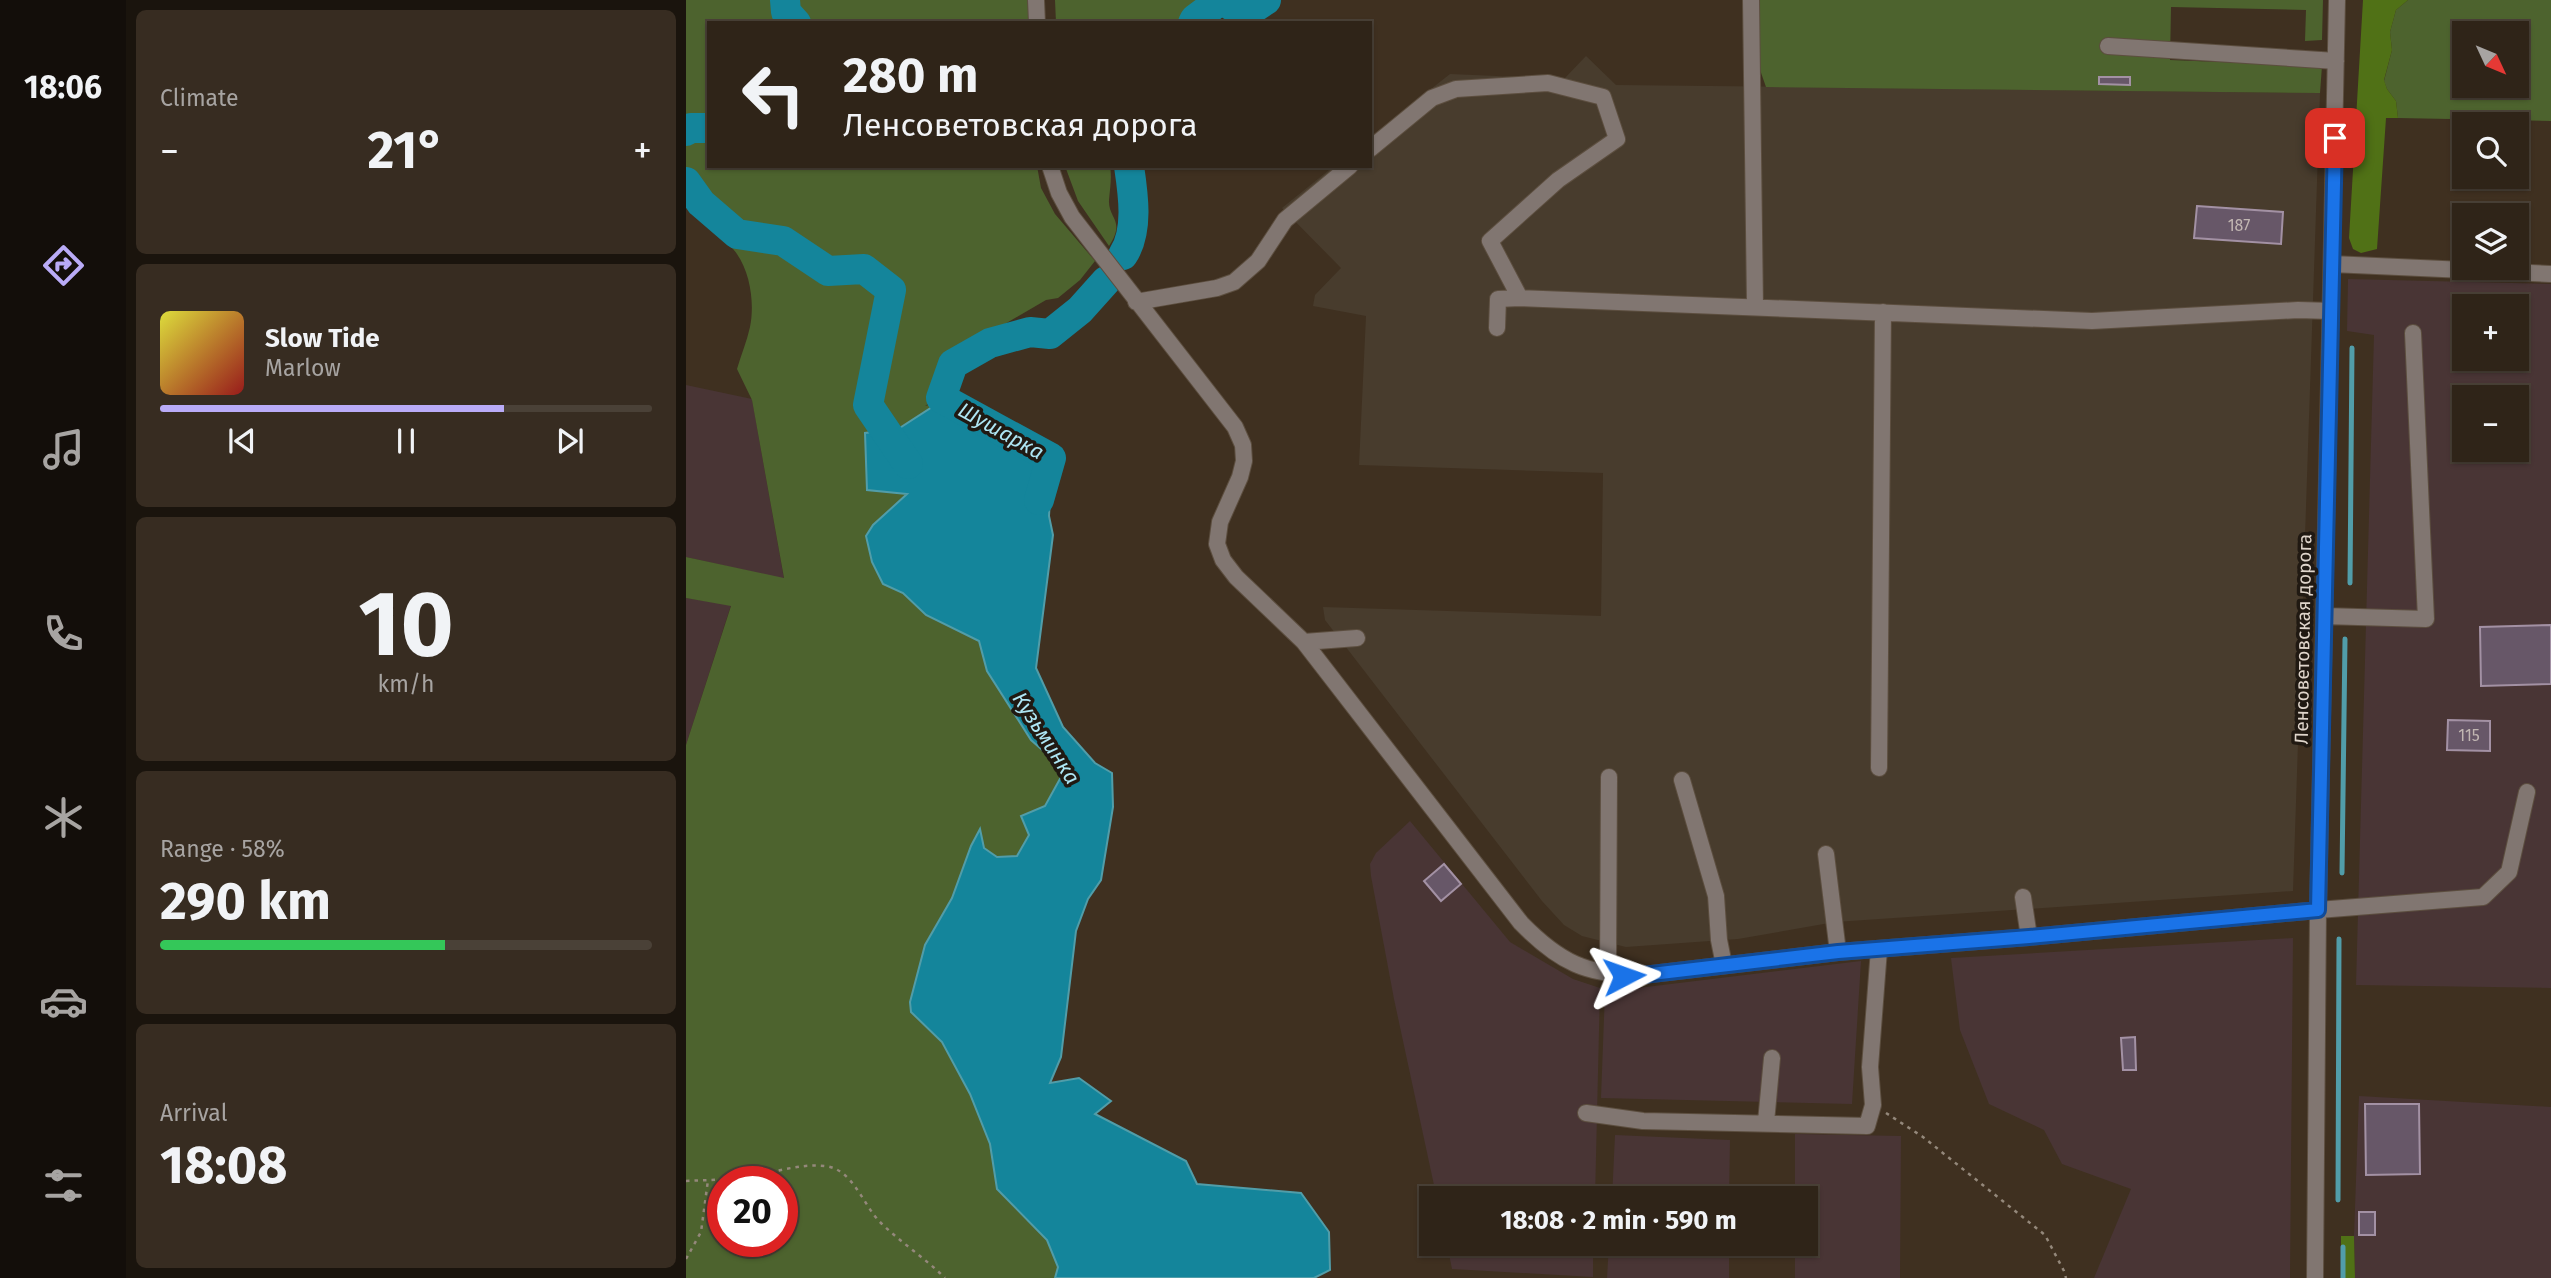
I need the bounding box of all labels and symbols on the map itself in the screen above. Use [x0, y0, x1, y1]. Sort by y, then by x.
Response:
north arrow [2452, 21, 2529, 98]
pin [2305, 108, 2365, 168]
house number: 187 [2228, 216, 2250, 235]
water label: Шушарка [953, 397, 1049, 465]
street label: Ленсоветовская дорога [2290, 534, 2316, 744]
water label: Кузьминка [1007, 687, 1085, 789]
house number: 115 [2458, 726, 2480, 745]
position arrow [1587, 939, 1661, 1013]
speed limit sign: 20 [707, 1166, 798, 1257]

